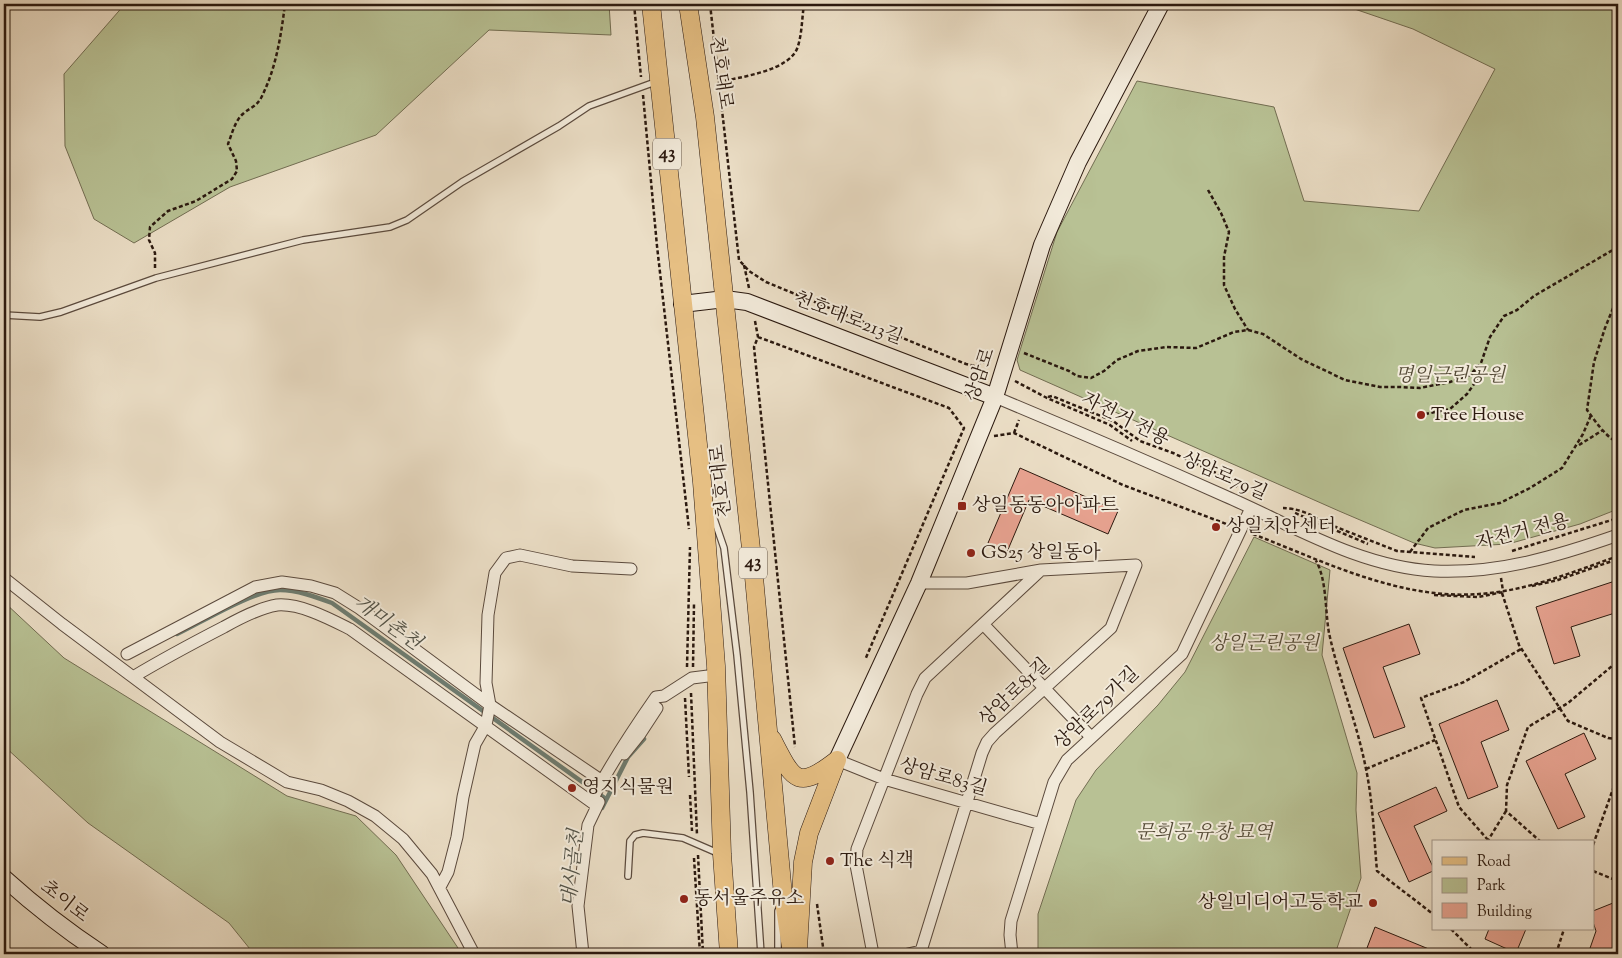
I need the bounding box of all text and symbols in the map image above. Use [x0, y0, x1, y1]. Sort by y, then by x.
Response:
street label: 천호대로 [702, 35, 738, 111]
road number: 43 [653, 138, 681, 170]
street label: 천호대로213길 [790, 286, 906, 352]
street label: 상암로 [959, 345, 1003, 405]
park label: 명일근린공원 [1395, 363, 1507, 390]
street label: 자전거 전용 [1076, 386, 1174, 454]
place label: Tree House [1431, 402, 1524, 429]
marker: Tree House [1415, 409, 1427, 421]
street label: 천호대로 [705, 443, 739, 519]
street label: 상암로79길 [1177, 446, 1271, 508]
place label: 상일동동아아파트 [972, 493, 1119, 520]
marker: 상일동동아아파트 [956, 500, 968, 512]
street label: 자전거 전용 [1473, 508, 1573, 558]
place label: 상일치안센터 [1226, 514, 1336, 541]
marker: 상일치안센터 [1210, 521, 1222, 533]
place label: GS25 상일동아 [981, 540, 1101, 567]
marker: GS25 상일동아 [965, 547, 977, 559]
road number: 43 [739, 548, 767, 578]
water label: 개미촌천 [347, 590, 428, 659]
park label: 상일근린공원 [1209, 631, 1321, 658]
street label: 상암로81길 [973, 653, 1057, 733]
street label: 상암로79가길 [1048, 661, 1146, 757]
street label: 상암로83길 [896, 753, 990, 803]
place label: 영지식물원 [582, 775, 674, 802]
marker: 영지식물원 [566, 782, 578, 794]
park label: 문희공 유창 묘역 [1136, 820, 1274, 847]
water label: 대사골천 [556, 826, 593, 908]
legend [1432, 840, 1594, 930]
place label: The 식객 [840, 848, 914, 875]
text: Road [1477, 852, 1511, 873]
marker: The 식객 [824, 855, 836, 867]
street label: 초이로 [34, 874, 94, 930]
text: Park [1477, 876, 1506, 897]
place label: 동서울주유소 [694, 886, 804, 913]
place label: 상일미디어고등학교 [1198, 890, 1363, 917]
marker: 동서울주유소 [678, 893, 690, 905]
marker: 상일미디어고등학교 [1367, 897, 1379, 909]
text: Building [1477, 902, 1532, 923]

